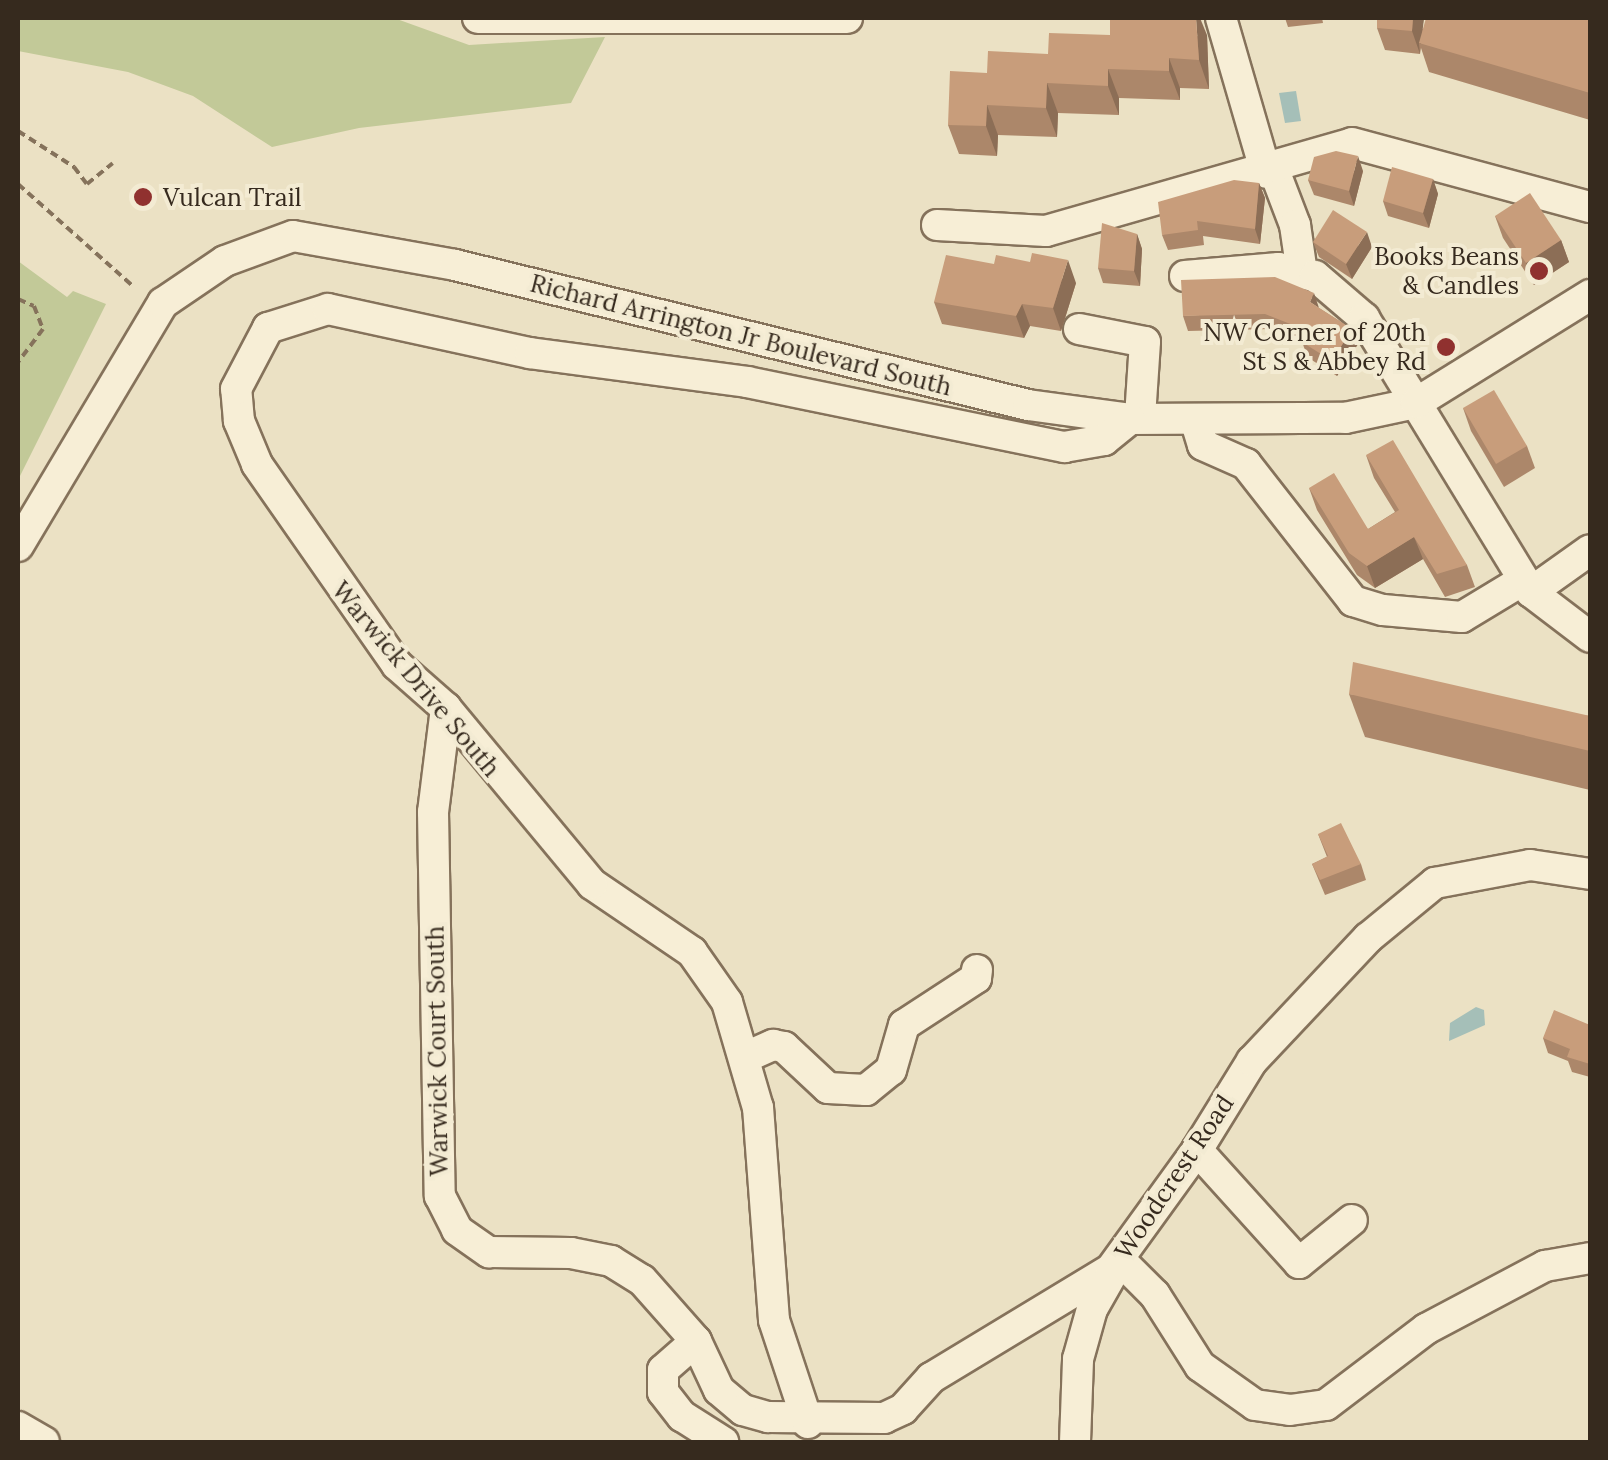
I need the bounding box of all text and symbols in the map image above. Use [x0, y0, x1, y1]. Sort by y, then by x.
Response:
place label: Vulcan Trail [163, 182, 302, 212]
marker: Vulcan Trail [132, 186, 154, 208]
place label: Books Beans & Candles [1374, 242, 1519, 301]
marker: Books Beans & Candles [1528, 260, 1550, 282]
street label: Richard Arrington Jr Boulevard South [527, 268, 955, 402]
place label: NW Corner of 20th St S & Abbey Rd [1203, 318, 1426, 377]
marker: NW Corner of 20th St S & Abbey Rd [1435, 336, 1457, 358]
street label: Warwick Drive South [326, 575, 506, 783]
street label: Warwick Court South [420, 925, 454, 1177]
street label: Woodcrest Road [1108, 1089, 1240, 1265]

